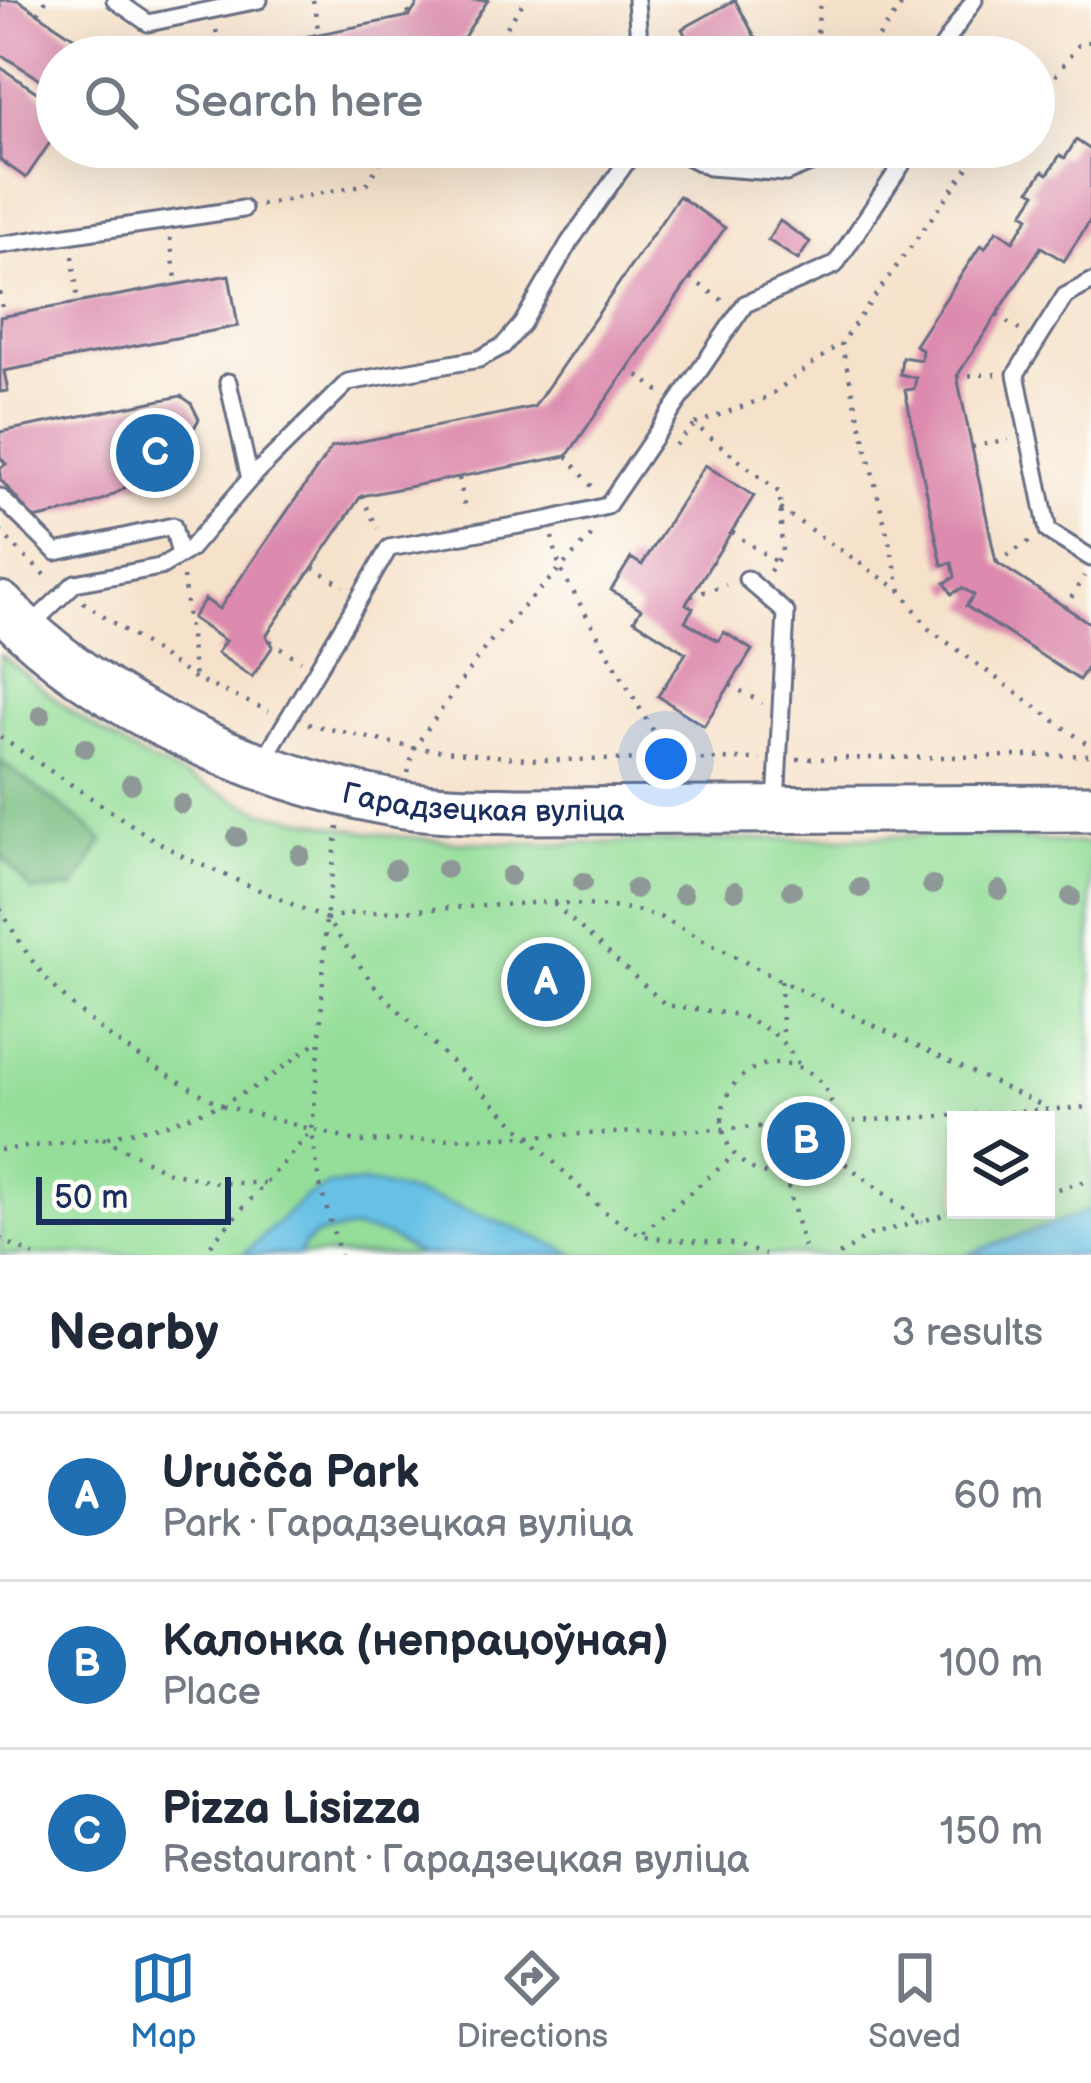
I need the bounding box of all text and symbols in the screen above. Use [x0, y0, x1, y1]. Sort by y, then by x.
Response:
search box [36, 36, 1055, 168]
icon: search [78, 69, 144, 135]
text: Search here [174, 75, 423, 130]
pin: C [116, 408, 194, 498]
your location [636, 729, 696, 789]
street label: Гарадзецкая вуліца [338, 776, 625, 830]
pin: A [507, 937, 585, 1027]
pin: B [767, 1096, 845, 1186]
map controls [947, 1111, 1055, 1219]
button: layers [947, 1111, 1055, 1219]
scale bar [36, 1171, 231, 1224]
text: 50 m [54, 1178, 129, 1218]
text: Nearby [48, 1303, 219, 1364]
text: 3 results [891, 1310, 1043, 1357]
text: Uručča Park [162, 1446, 419, 1501]
text: A [75, 1473, 99, 1520]
text: 60 m [953, 1473, 1043, 1520]
text: Park · Гарадзецкая вуліца [162, 1501, 634, 1548]
text: Калонка (непрацоўная) [162, 1614, 669, 1669]
text: B [73, 1641, 101, 1688]
text: 100 m [939, 1641, 1043, 1688]
text: Place [162, 1669, 261, 1716]
text: Pizza Lisizza [162, 1782, 421, 1837]
text: C [73, 1809, 101, 1856]
text: 150 m [940, 1809, 1043, 1856]
text: Restaurant · Гарадзецкая вуліца [162, 1837, 750, 1884]
tab: Map [130, 1945, 196, 2057]
tab: Directions [457, 1945, 608, 2057]
tab: Saved [868, 1945, 961, 2057]

